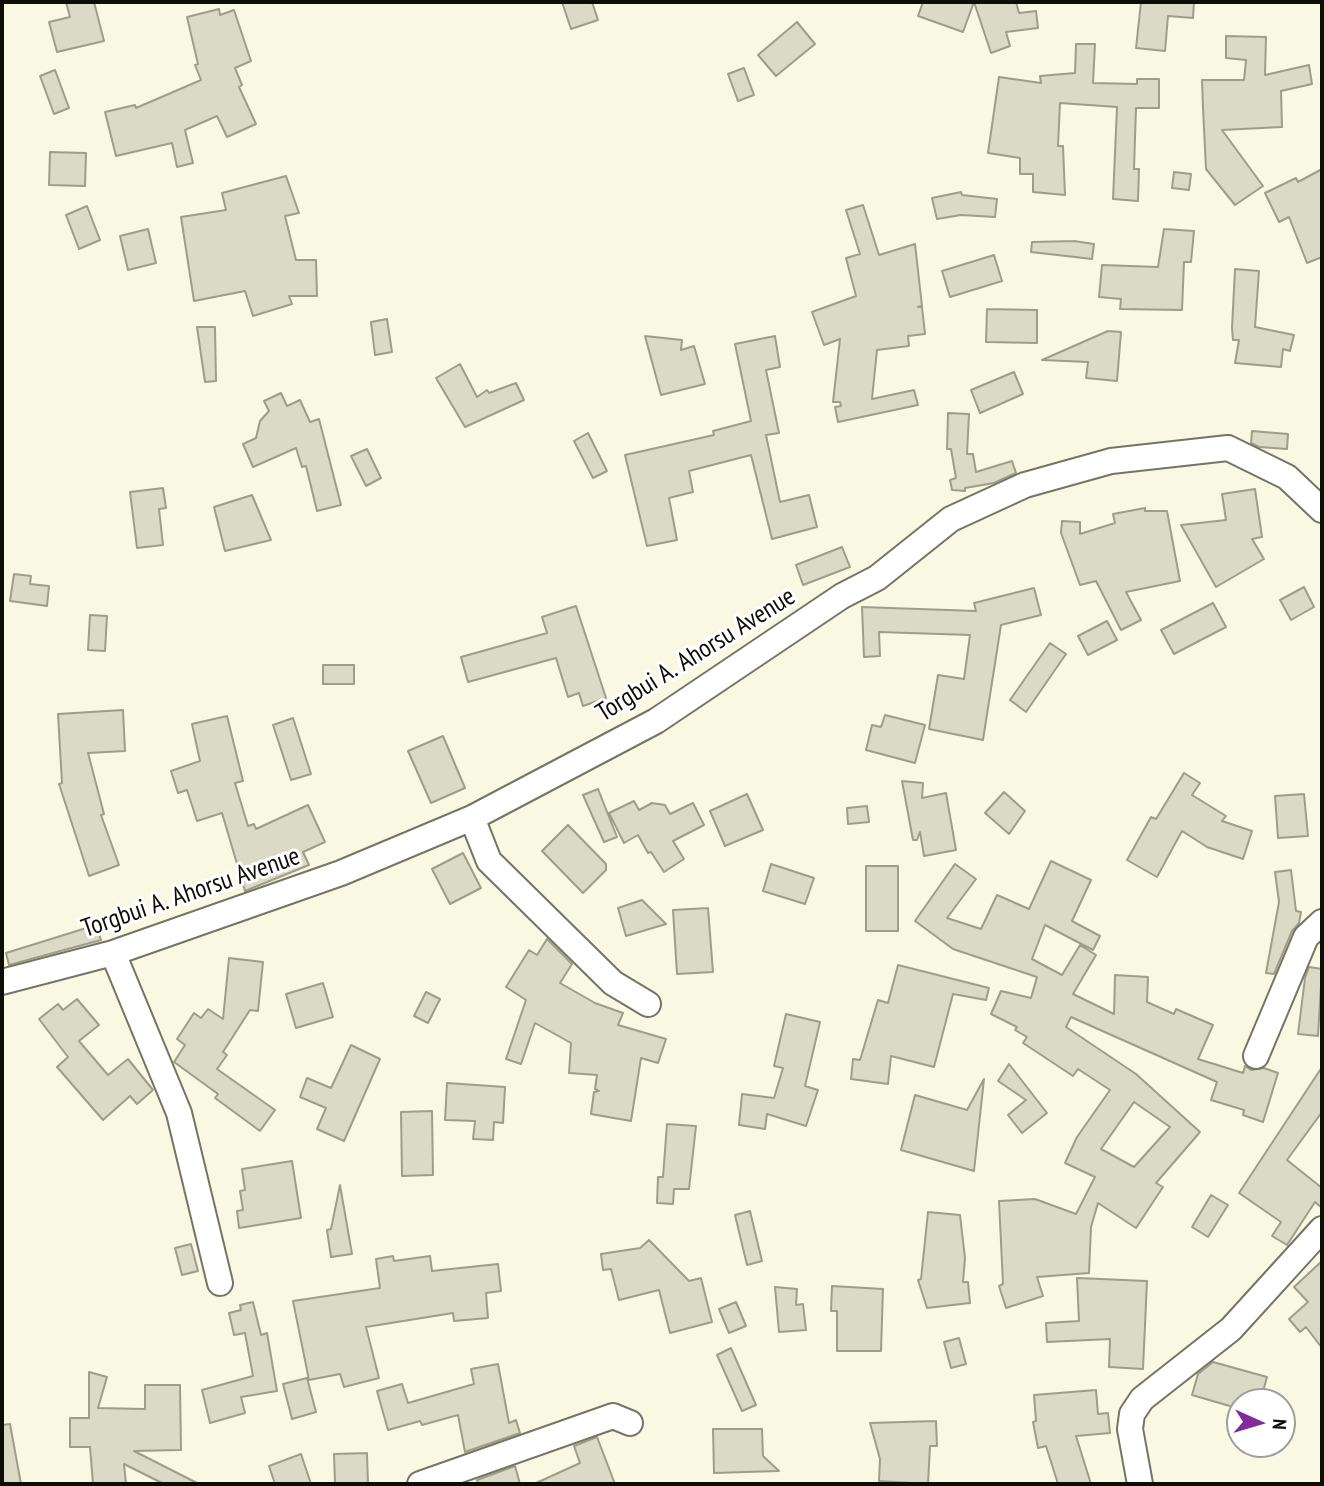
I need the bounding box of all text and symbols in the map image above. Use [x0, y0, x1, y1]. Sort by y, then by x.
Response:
street label: Torgbui A. Ahorsu Avenue [591, 581, 801, 729]
street label: Torgbui A. Ahorsu Avenue [78, 841, 304, 945]
north arrow [1226, 1388, 1296, 1458]
text: N [1268, 1418, 1292, 1430]

